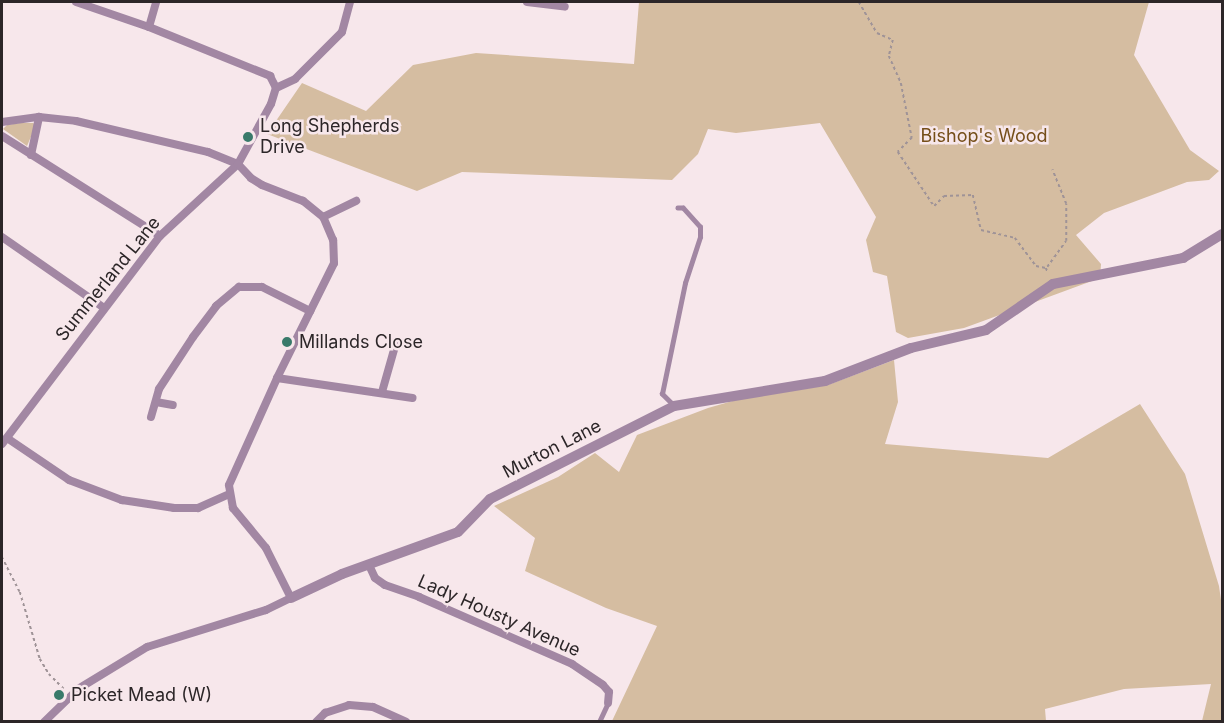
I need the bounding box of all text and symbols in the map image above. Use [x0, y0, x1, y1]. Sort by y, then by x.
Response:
place label: Long Shepherds Drive [260, 116, 400, 158]
park label: Bishop's Wood [920, 125, 1048, 147]
marker: Long Shepherds Drive [241, 130, 255, 144]
street label: Summerland Lane [51, 212, 165, 346]
place label: Millands Close [299, 331, 423, 353]
marker: Millands Close [280, 335, 294, 349]
street label: Murton Lane [499, 415, 605, 483]
street label: Lady Housty Avenue [414, 570, 584, 662]
place label: Picket Mead (W) [71, 684, 212, 706]
marker: Picket Mead (W) [52, 688, 66, 702]

